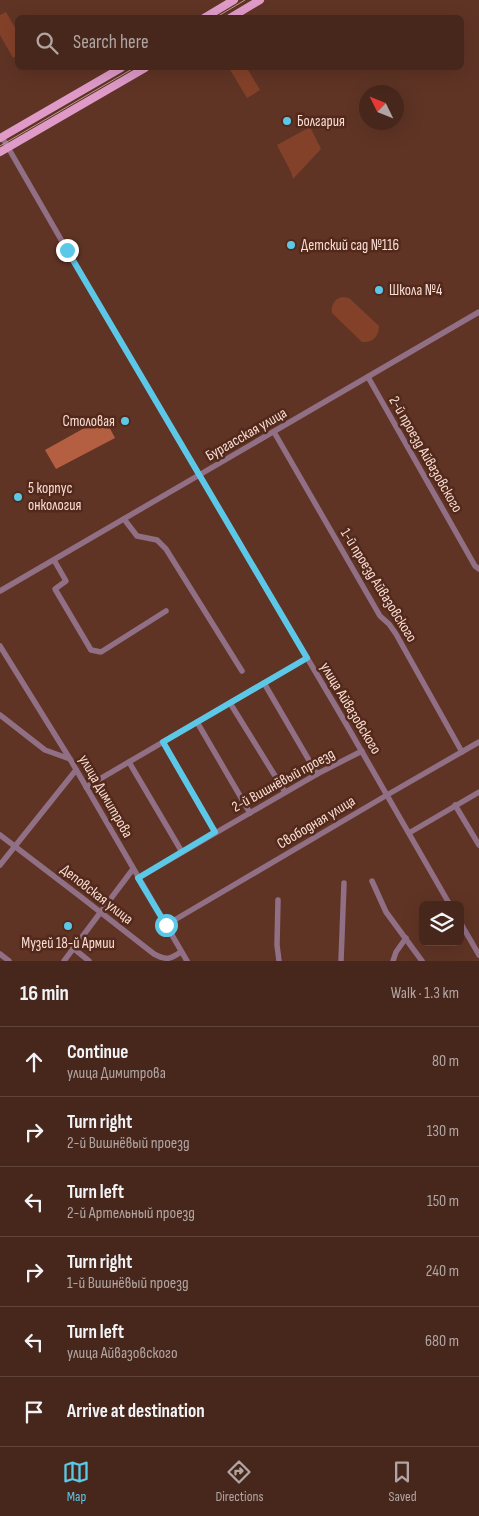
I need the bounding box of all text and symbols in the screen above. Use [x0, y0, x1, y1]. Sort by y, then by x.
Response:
search box [15, 15, 464, 70]
icon: search [33, 29, 61, 57]
text: Search here [73, 31, 149, 54]
north arrow [359, 85, 404, 130]
place label: Болгария [297, 112, 345, 131]
marker: Болгария [281, 115, 293, 127]
place label: Детский сад №116 [301, 236, 399, 255]
route end [56, 239, 79, 262]
marker: Детский сад №116 [285, 239, 297, 251]
place label: Школа №4 [389, 281, 442, 300]
marker: Школа №4 [373, 284, 385, 296]
street label: 2-й проезд Айвазовского [385, 393, 467, 516]
street label: Бургасская улица [202, 403, 290, 465]
place label: Столовая [63, 412, 115, 431]
marker: Столовая [119, 415, 131, 427]
place label: 5 корпус онкология [28, 479, 82, 515]
marker: 5 корпус онкология [12, 491, 24, 503]
street label: 1-й проезд Айвазовского [336, 525, 421, 646]
street label: улица Айвазовского [316, 659, 385, 758]
street label: 2-й Вишнёвый проезд [228, 744, 338, 817]
street label: улица Димитрова [74, 751, 137, 841]
street label: Свободная улица [274, 792, 359, 853]
street label: Деповская улица [57, 860, 137, 929]
map controls [419, 901, 464, 946]
button: layers [419, 901, 464, 946]
route start [155, 914, 178, 937]
marker: Музей 18-й Армии [62, 920, 74, 932]
place label: Музей 18-й Армии [21, 934, 115, 953]
text: 16 min [20, 981, 69, 1006]
text: Walk · 1.3 km [391, 984, 459, 1003]
text: Continue [67, 1041, 128, 1064]
icon: ahead [20, 1048, 48, 1076]
text: 80 m [432, 1052, 459, 1071]
text: улица Димитрова [67, 1064, 166, 1083]
text: Turn right [67, 1111, 132, 1134]
icon: right [20, 1118, 48, 1146]
text: 130 m [427, 1122, 459, 1141]
text: 2-й Вишнёвый проезд [67, 1134, 190, 1153]
text: Turn left [67, 1181, 124, 1204]
icon: left [20, 1188, 48, 1216]
text: 150 m [427, 1192, 459, 1211]
text: 2-й Артельный проезд [67, 1204, 195, 1223]
text: Turn right [67, 1251, 132, 1274]
icon: right [20, 1258, 48, 1286]
text: 240 m [426, 1262, 459, 1281]
text: 1-й Вишнёвый проезд [67, 1274, 189, 1293]
text: Turn left [67, 1321, 124, 1344]
icon: left [20, 1328, 48, 1356]
text: 680 m [425, 1332, 459, 1351]
text: улица Айвазовского [67, 1344, 178, 1363]
icon: arrive [20, 1398, 48, 1426]
text: Arrive at destination [67, 1400, 205, 1423]
tab: Map [62, 1458, 90, 1505]
tab: Directions [215, 1458, 264, 1505]
tab: Saved [388, 1458, 417, 1505]

